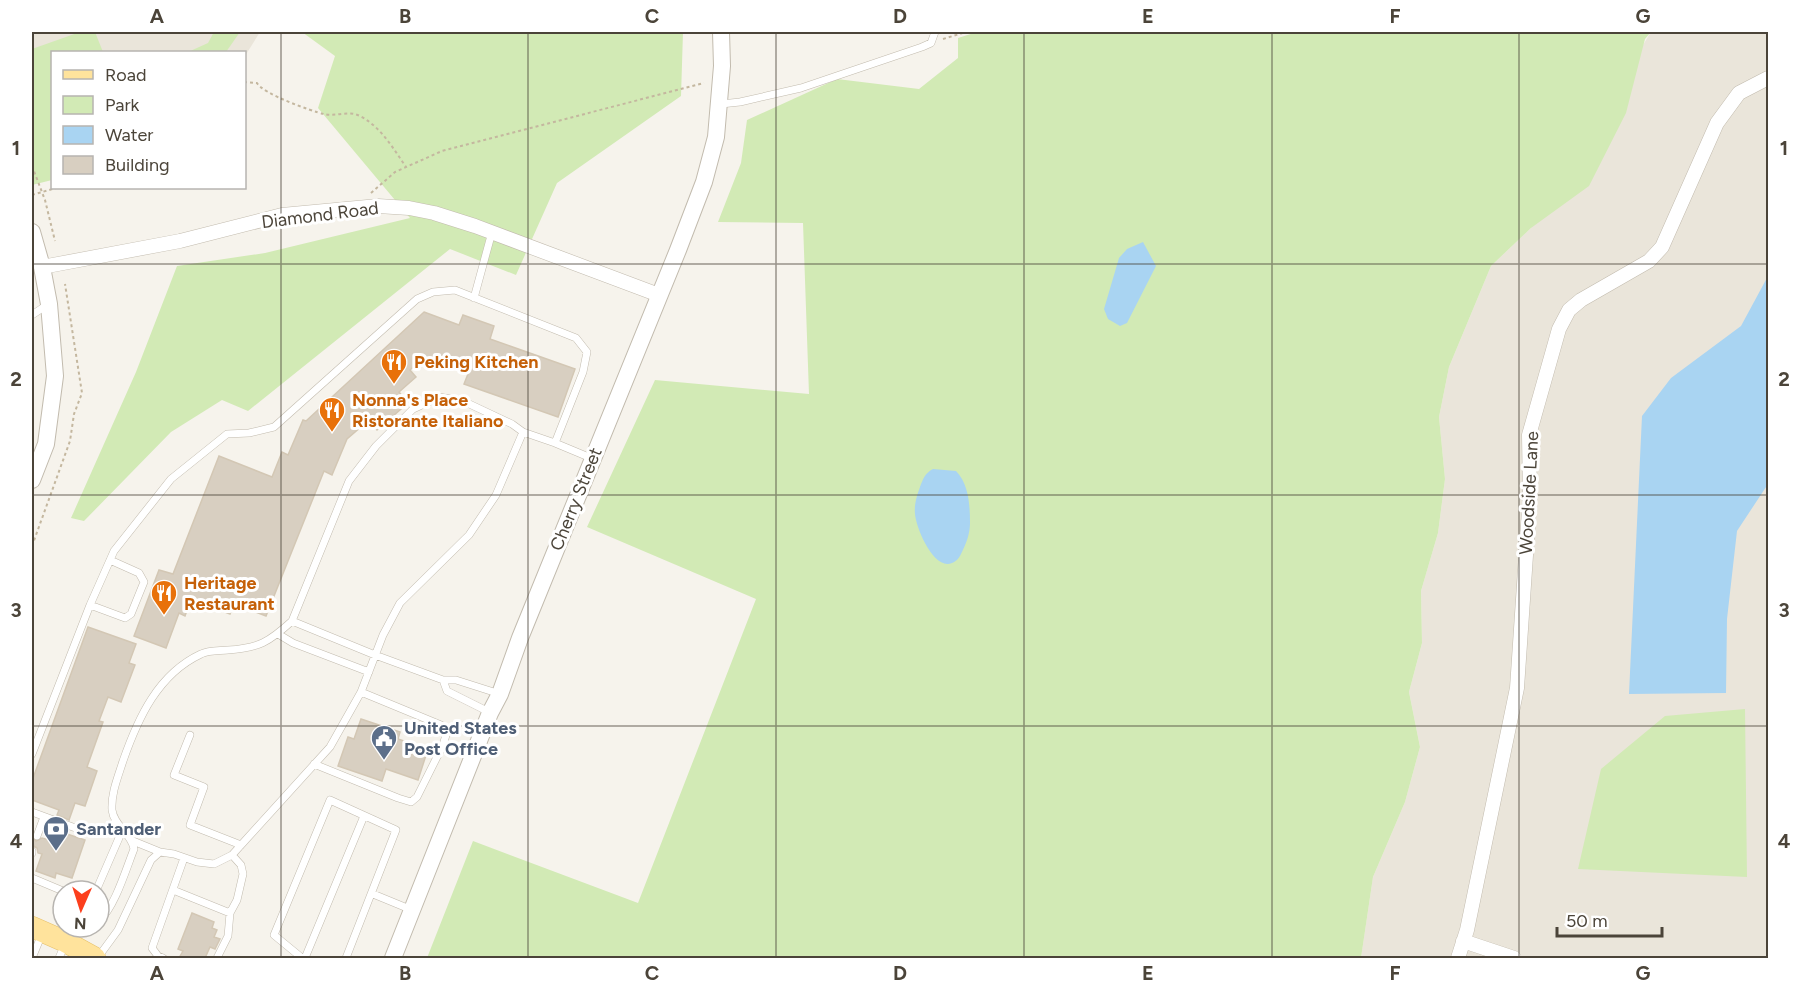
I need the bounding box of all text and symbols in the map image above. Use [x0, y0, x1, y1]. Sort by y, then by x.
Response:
text: A [150, 4, 165, 28]
text: B [399, 4, 411, 28]
text: C [645, 4, 659, 28]
text: D [893, 4, 907, 28]
text: E [1142, 4, 1154, 28]
text: F [1389, 4, 1401, 28]
text: G [1636, 4, 1651, 28]
legend [51, 51, 246, 189]
text: Road [105, 64, 146, 86]
text: Park [105, 94, 140, 116]
text: Water [105, 124, 153, 146]
text: 1 [12, 136, 20, 160]
text: 1 [1780, 136, 1788, 160]
text: Building [105, 154, 170, 176]
street label: Diamond Road [260, 197, 380, 233]
restaurant icon: Peking Kitchen [379, 347, 409, 385]
place label: Peking Kitchen [414, 351, 538, 373]
text: 2 [10, 367, 22, 391]
text: 2 [1778, 367, 1790, 391]
place label: Nonna's Place Ristorante Italiano [352, 389, 504, 432]
restaurant icon: Nonna's Place Ristorante Italiano [317, 395, 347, 433]
street label: Woodside Lane [1515, 430, 1543, 555]
street label: Cherry Street [545, 444, 607, 554]
place label: Heritage Restaurant [184, 572, 275, 615]
restaurant icon: Heritage Restaurant [149, 578, 179, 616]
text: 3 [10, 598, 22, 622]
text: 3 [1778, 598, 1790, 622]
place label: United States Post Office [404, 717, 517, 760]
public building icon: United States Post Office [369, 723, 399, 761]
bank icon: Santander [41, 814, 71, 852]
place label: Santander [76, 818, 161, 840]
text: 4 [10, 829, 23, 853]
text: 4 [1778, 829, 1791, 853]
north arrow [51, 879, 111, 939]
scale bar [1557, 900, 1662, 938]
text: 50 m [1566, 910, 1608, 932]
text: N [74, 914, 87, 933]
text: A [150, 961, 165, 985]
text: B [399, 961, 411, 985]
text: C [645, 961, 659, 985]
text: D [893, 961, 907, 985]
text: E [1142, 961, 1154, 985]
text: F [1389, 961, 1401, 985]
text: G [1636, 961, 1651, 985]

